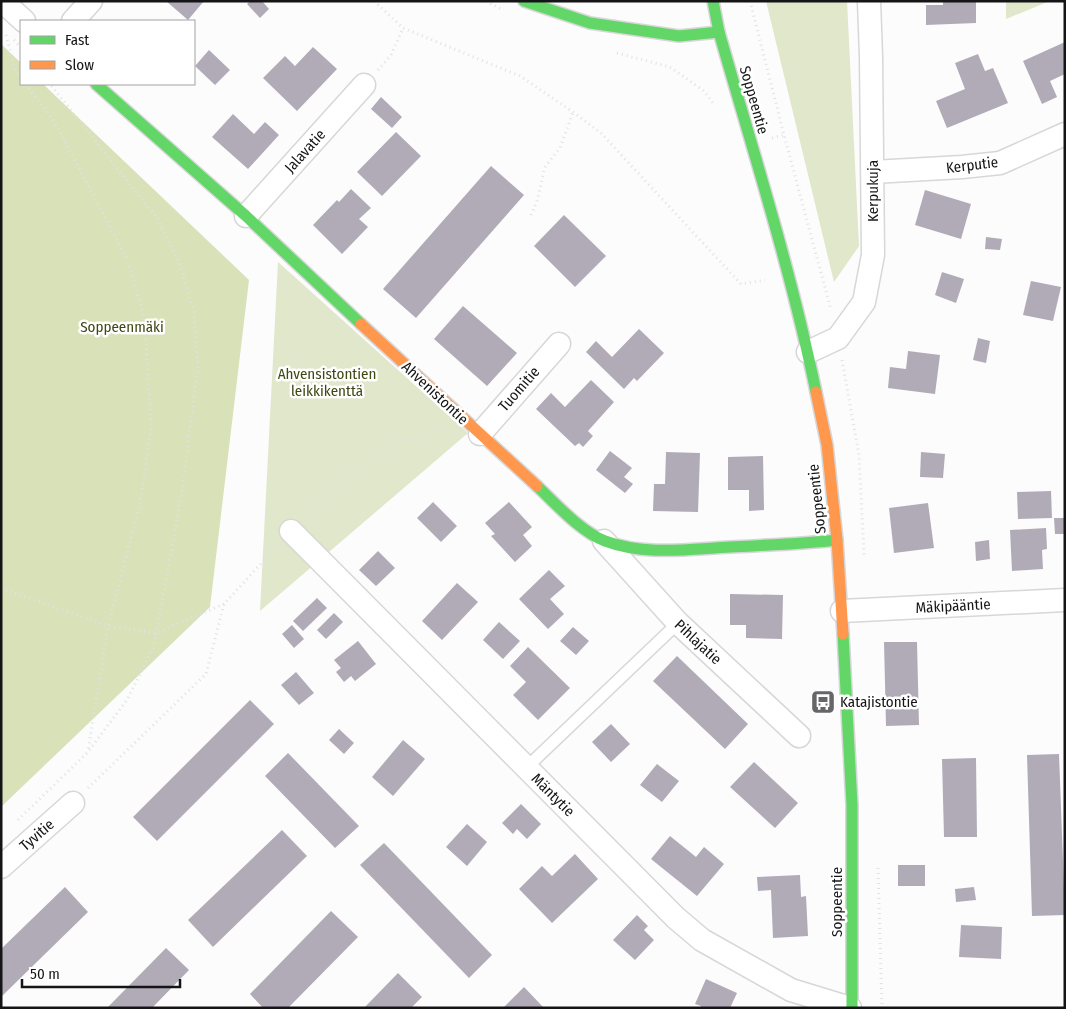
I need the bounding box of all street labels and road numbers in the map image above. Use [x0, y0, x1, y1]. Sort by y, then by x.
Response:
street label: Soppeentie [736, 64, 772, 136]
street label: Jalavatie [281, 126, 329, 176]
street label: Kerputie [945, 153, 999, 177]
street label: Kerpukuja [864, 160, 882, 222]
street label: Ahvenistontie [398, 358, 472, 428]
street label: Tuomitie [495, 363, 543, 415]
street label: Soppeentie [804, 463, 830, 535]
street label: Mäkipääntie [915, 595, 991, 617]
street label: Pihlajatie [671, 616, 725, 668]
street label: Mäntytie [528, 770, 578, 820]
street label: Tyvitie [16, 815, 58, 855]
street label: Soppeentie [828, 867, 846, 937]

